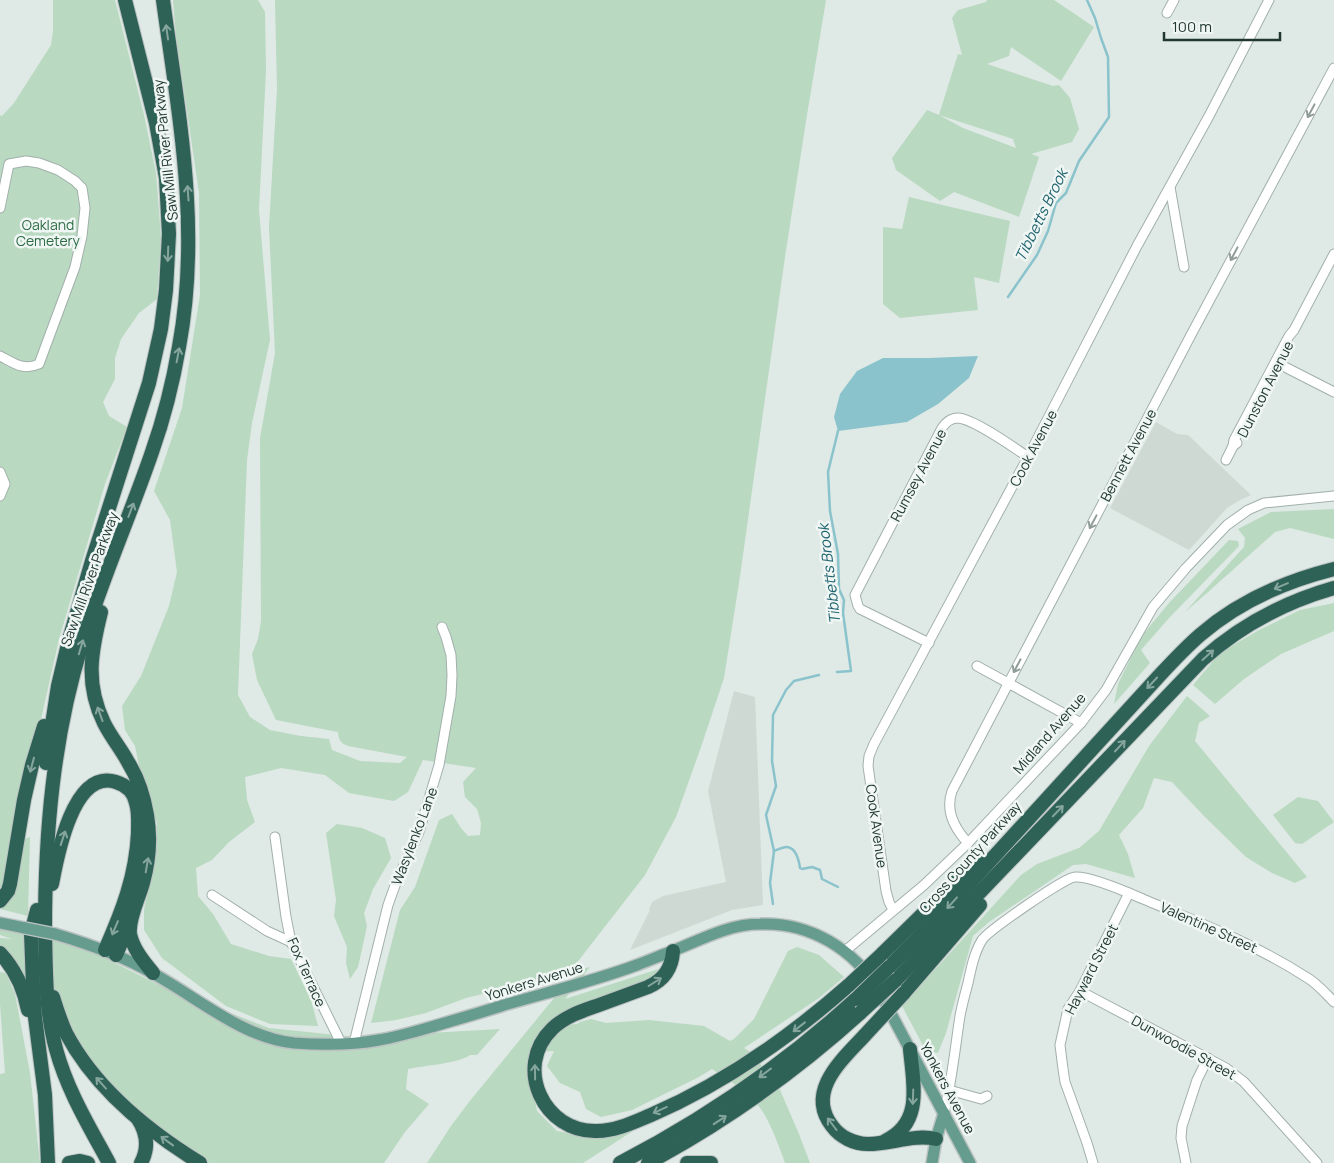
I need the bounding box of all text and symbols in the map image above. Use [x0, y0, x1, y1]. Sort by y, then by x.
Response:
scale bar [1164, 10, 1280, 42]
text: 100 m [1172, 16, 1212, 37]
one-way arrow [162, 24, 172, 40]
street label: Saw Mill River Parkway [148, 78, 182, 222]
one-way arrow [1306, 104, 1316, 119]
water label: Tibbetts Brook [1010, 163, 1074, 265]
one-way arrow [183, 185, 192, 201]
park label: Oakland Cemetery [16, 215, 81, 250]
one-way arrow [164, 246, 173, 262]
one-way arrow [1229, 247, 1239, 262]
street label: Dunston Avenue [1232, 337, 1298, 441]
one-way arrow [174, 347, 183, 363]
street label: Bennett Avenue [1096, 405, 1160, 505]
street label: Cook Avenue [1005, 406, 1061, 490]
street label: Rumsey Avenue [886, 425, 950, 525]
one-way arrow [127, 503, 136, 518]
street label: Saw Mill River Parkway [56, 508, 122, 649]
one-way arrow [1088, 514, 1097, 529]
water label: Tibbetts Brook [812, 520, 846, 625]
one-way arrow [1274, 582, 1289, 592]
one-way arrow [76, 639, 86, 655]
one-way arrow [1202, 649, 1215, 660]
one-way arrow [1012, 658, 1022, 673]
one-way arrow [1146, 677, 1158, 690]
street label: Midland Avenue [1008, 688, 1090, 778]
one-way arrow [95, 707, 104, 722]
one-way arrow [1114, 739, 1126, 752]
one-way arrow [27, 757, 37, 773]
street label: Cook Avenue [862, 783, 892, 869]
street label: Wasylenko Lane [387, 784, 441, 888]
street label: Cross County Parkway [915, 797, 1026, 917]
one-way arrow [1052, 805, 1064, 817]
one-way arrow [59, 830, 68, 846]
one-way arrow [142, 857, 152, 873]
one-way arrow [946, 896, 957, 909]
street label: Valentine Street [1157, 897, 1261, 957]
one-way arrow [109, 920, 119, 935]
street label: Hayward Street [1060, 920, 1122, 1018]
street label: Fox Terrace [283, 934, 331, 1010]
street label: Yonkers Avenue [483, 957, 585, 1005]
one-way arrow [648, 977, 662, 987]
street label: Dunwoodie Street [1128, 1010, 1240, 1084]
one-way arrow [792, 1022, 806, 1032]
street label: Yonkers Avenue [916, 1039, 980, 1137]
one-way arrow [531, 1065, 540, 1081]
one-way arrow [758, 1068, 772, 1078]
one-way arrow [96, 1076, 107, 1089]
one-way arrow [909, 1089, 918, 1105]
one-way arrow [653, 1106, 668, 1116]
one-way arrow [713, 1115, 727, 1125]
one-way arrow [826, 1118, 837, 1131]
one-way arrow [160, 1136, 174, 1146]

